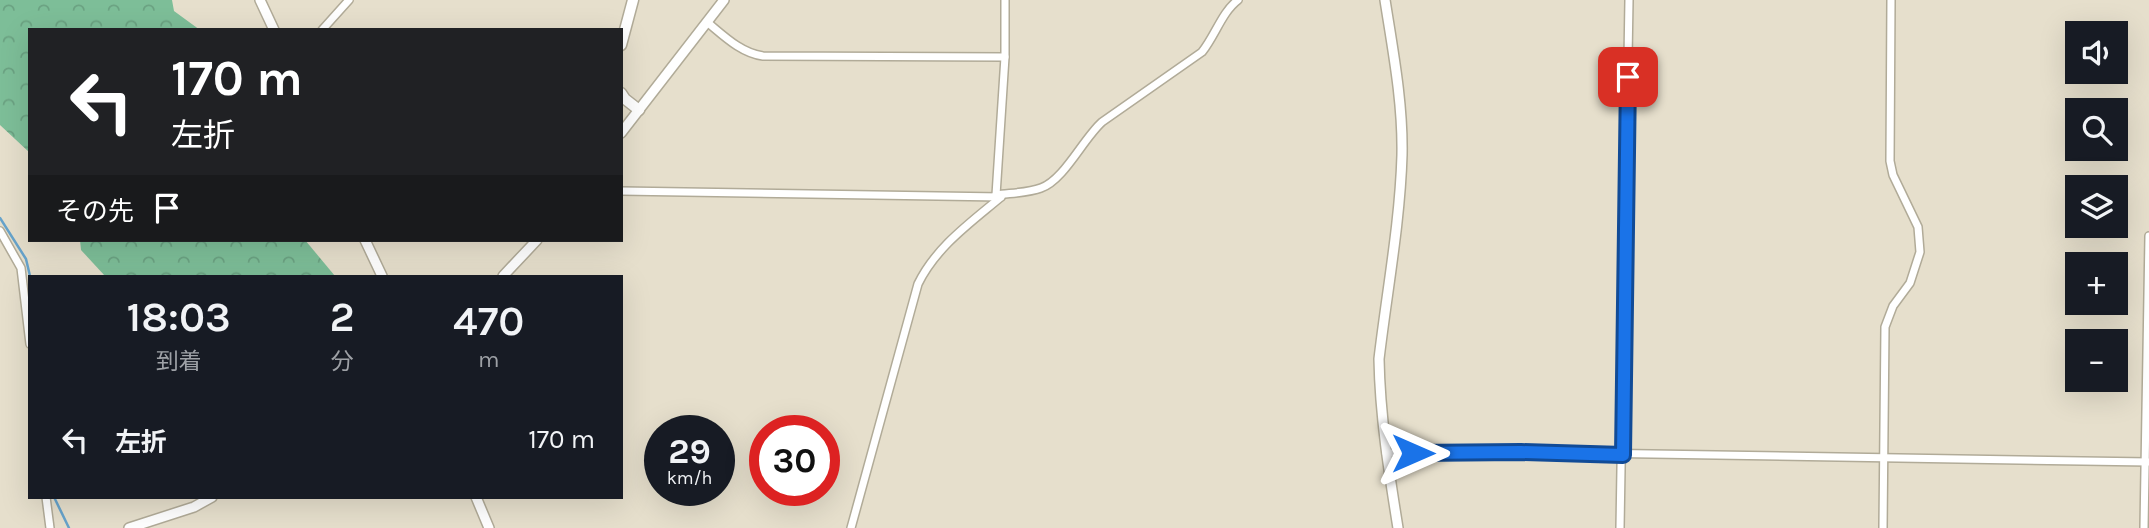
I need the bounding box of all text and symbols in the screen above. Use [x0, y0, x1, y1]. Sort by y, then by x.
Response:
map controls [2065, 21, 2128, 392]
button: sound [2065, 21, 2128, 84]
pin [1598, 47, 1658, 107]
text: 170 m [171, 50, 303, 107]
icon: left [56, 56, 147, 147]
icon: arrive [1609, 58, 1647, 96]
button: search [2065, 98, 2128, 161]
text: 左折 [171, 117, 235, 154]
button: layers [2065, 175, 2128, 238]
icon: arrive [148, 189, 186, 227]
text: その先 [56, 196, 134, 227]
button: + [2065, 252, 2128, 315]
text: 18:03 [127, 292, 231, 342]
text: 2 [329, 292, 355, 342]
text: 470 [453, 296, 524, 346]
button: − [2065, 329, 2128, 392]
text: m [478, 346, 500, 373]
text: 到着 [156, 348, 202, 375]
text: 分 [330, 348, 353, 375]
speed limit sign: 30 [749, 415, 840, 506]
position arrow [1376, 416, 1450, 490]
icon: left [56, 421, 94, 459]
text: 170 m [528, 424, 595, 455]
text: 左折 [115, 427, 167, 458]
text: 29 [668, 431, 711, 472]
text: km/h [667, 467, 712, 489]

